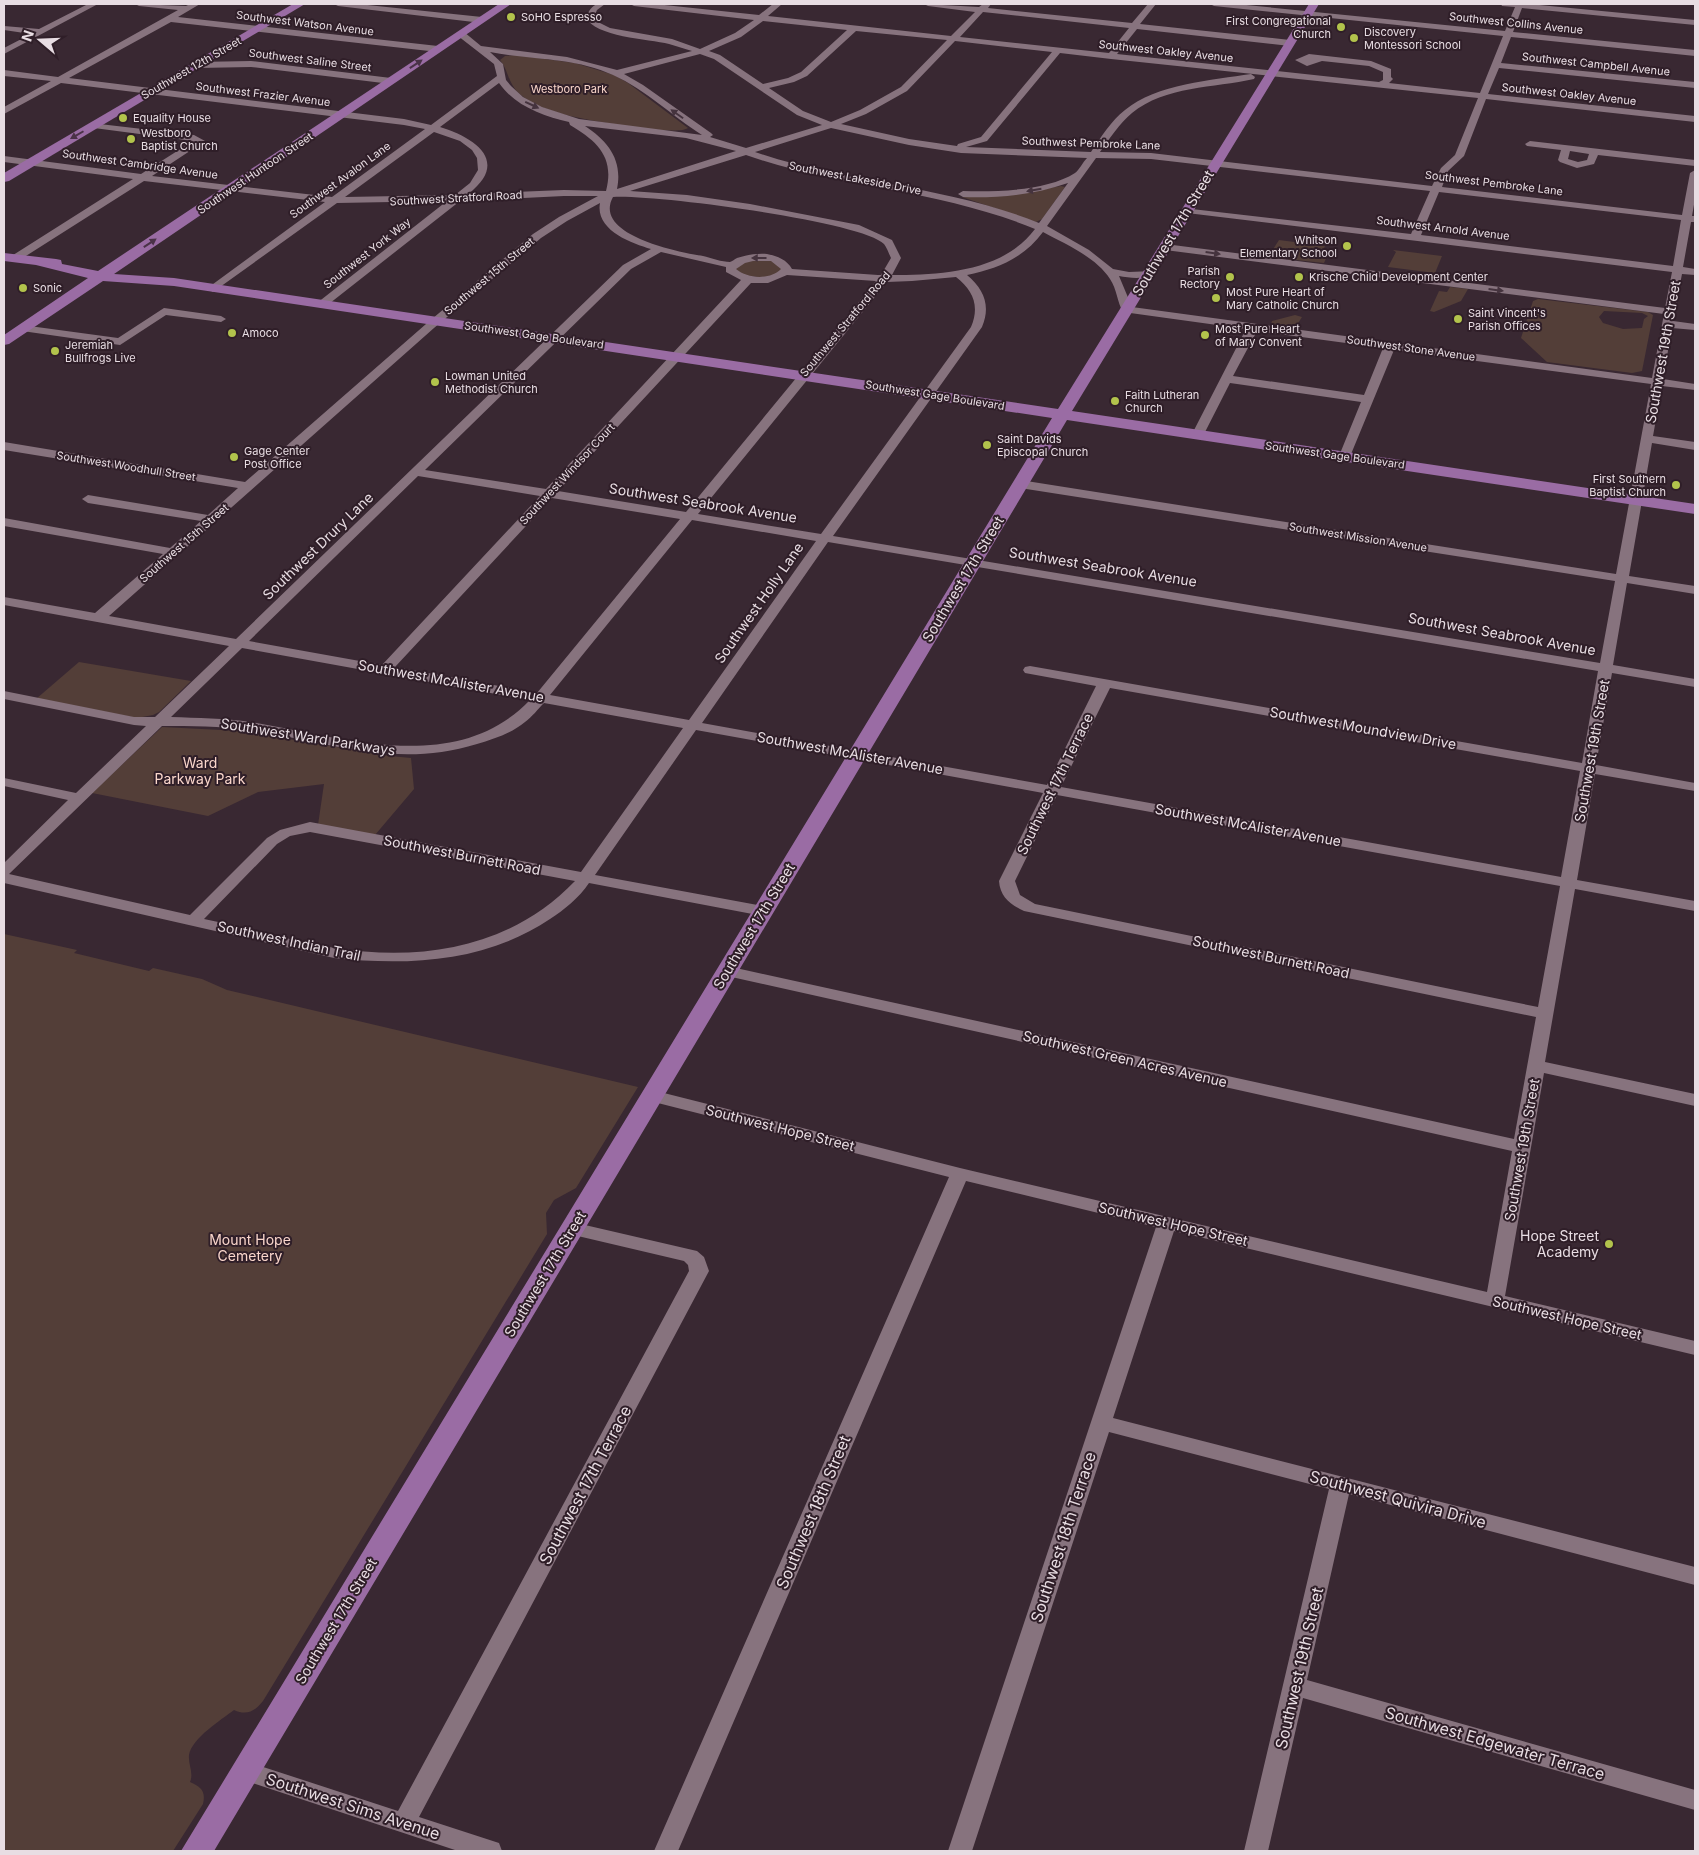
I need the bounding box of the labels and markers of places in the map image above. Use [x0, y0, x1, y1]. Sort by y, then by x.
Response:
place label: SoHO Espresso [521, 10, 602, 24]
marker: SoHO Espresso [505, 11, 517, 23]
place label: First Congregational Church [1226, 14, 1331, 41]
marker: First Congregational Church [1335, 21, 1347, 33]
place label: Discovery Montessori School [1364, 25, 1461, 52]
marker: Discovery Montessori School [1348, 32, 1360, 44]
place label: Equality House [133, 111, 211, 125]
marker: Equality House [117, 112, 129, 124]
place label: Westboro Baptist Church [141, 126, 218, 153]
marker: Westboro Baptist Church [125, 133, 137, 145]
place label: Whitson Elementary School [1240, 233, 1337, 260]
marker: Whitson Elementary School [1341, 240, 1353, 252]
place label: Parish Rectory [1180, 264, 1220, 291]
place label: Krische Child Development Center [1309, 270, 1488, 284]
marker: Parish Rectory [1224, 271, 1236, 283]
marker: Krische Child Development Center [1293, 271, 1305, 283]
place label: Sonic [33, 281, 62, 295]
marker: Sonic [17, 282, 29, 294]
place label: Most Pure Heart of Mary Catholic Church [1226, 285, 1339, 312]
marker: Most Pure Heart of Mary Catholic Church [1210, 292, 1222, 304]
place label: Saint Vincent's Parish Offices [1468, 306, 1546, 333]
marker: Saint Vincent's Parish Offices [1452, 313, 1464, 325]
place label: Most Pure Heart of Mary Convent [1215, 322, 1302, 349]
place label: Amoco [242, 326, 279, 340]
marker: Amoco [226, 327, 238, 339]
marker: Most Pure Heart of Mary Convent [1199, 329, 1211, 341]
place label: Jeremiah Bullfrogs Live [65, 338, 136, 365]
marker: Jeremiah Bullfrogs Live [49, 345, 61, 357]
place label: Lowman United Methodist Church [445, 369, 538, 396]
marker: Lowman United Methodist Church [429, 376, 441, 388]
place label: Faith Lutheran Church [1125, 388, 1199, 415]
marker: Faith Lutheran Church [1109, 395, 1121, 407]
place label: Saint Davids Episcopal Church [997, 432, 1088, 459]
marker: Saint Davids Episcopal Church [981, 439, 993, 451]
place label: Gage Center Post Office [244, 444, 310, 471]
marker: Gage Center Post Office [228, 451, 240, 463]
place label: First Southern Baptist Church [1589, 472, 1666, 499]
marker: First Southern Baptist Church [1670, 479, 1682, 491]
place label: Hope Street Academy [1520, 1227, 1599, 1260]
marker: Hope Street Academy [1603, 1238, 1615, 1250]

